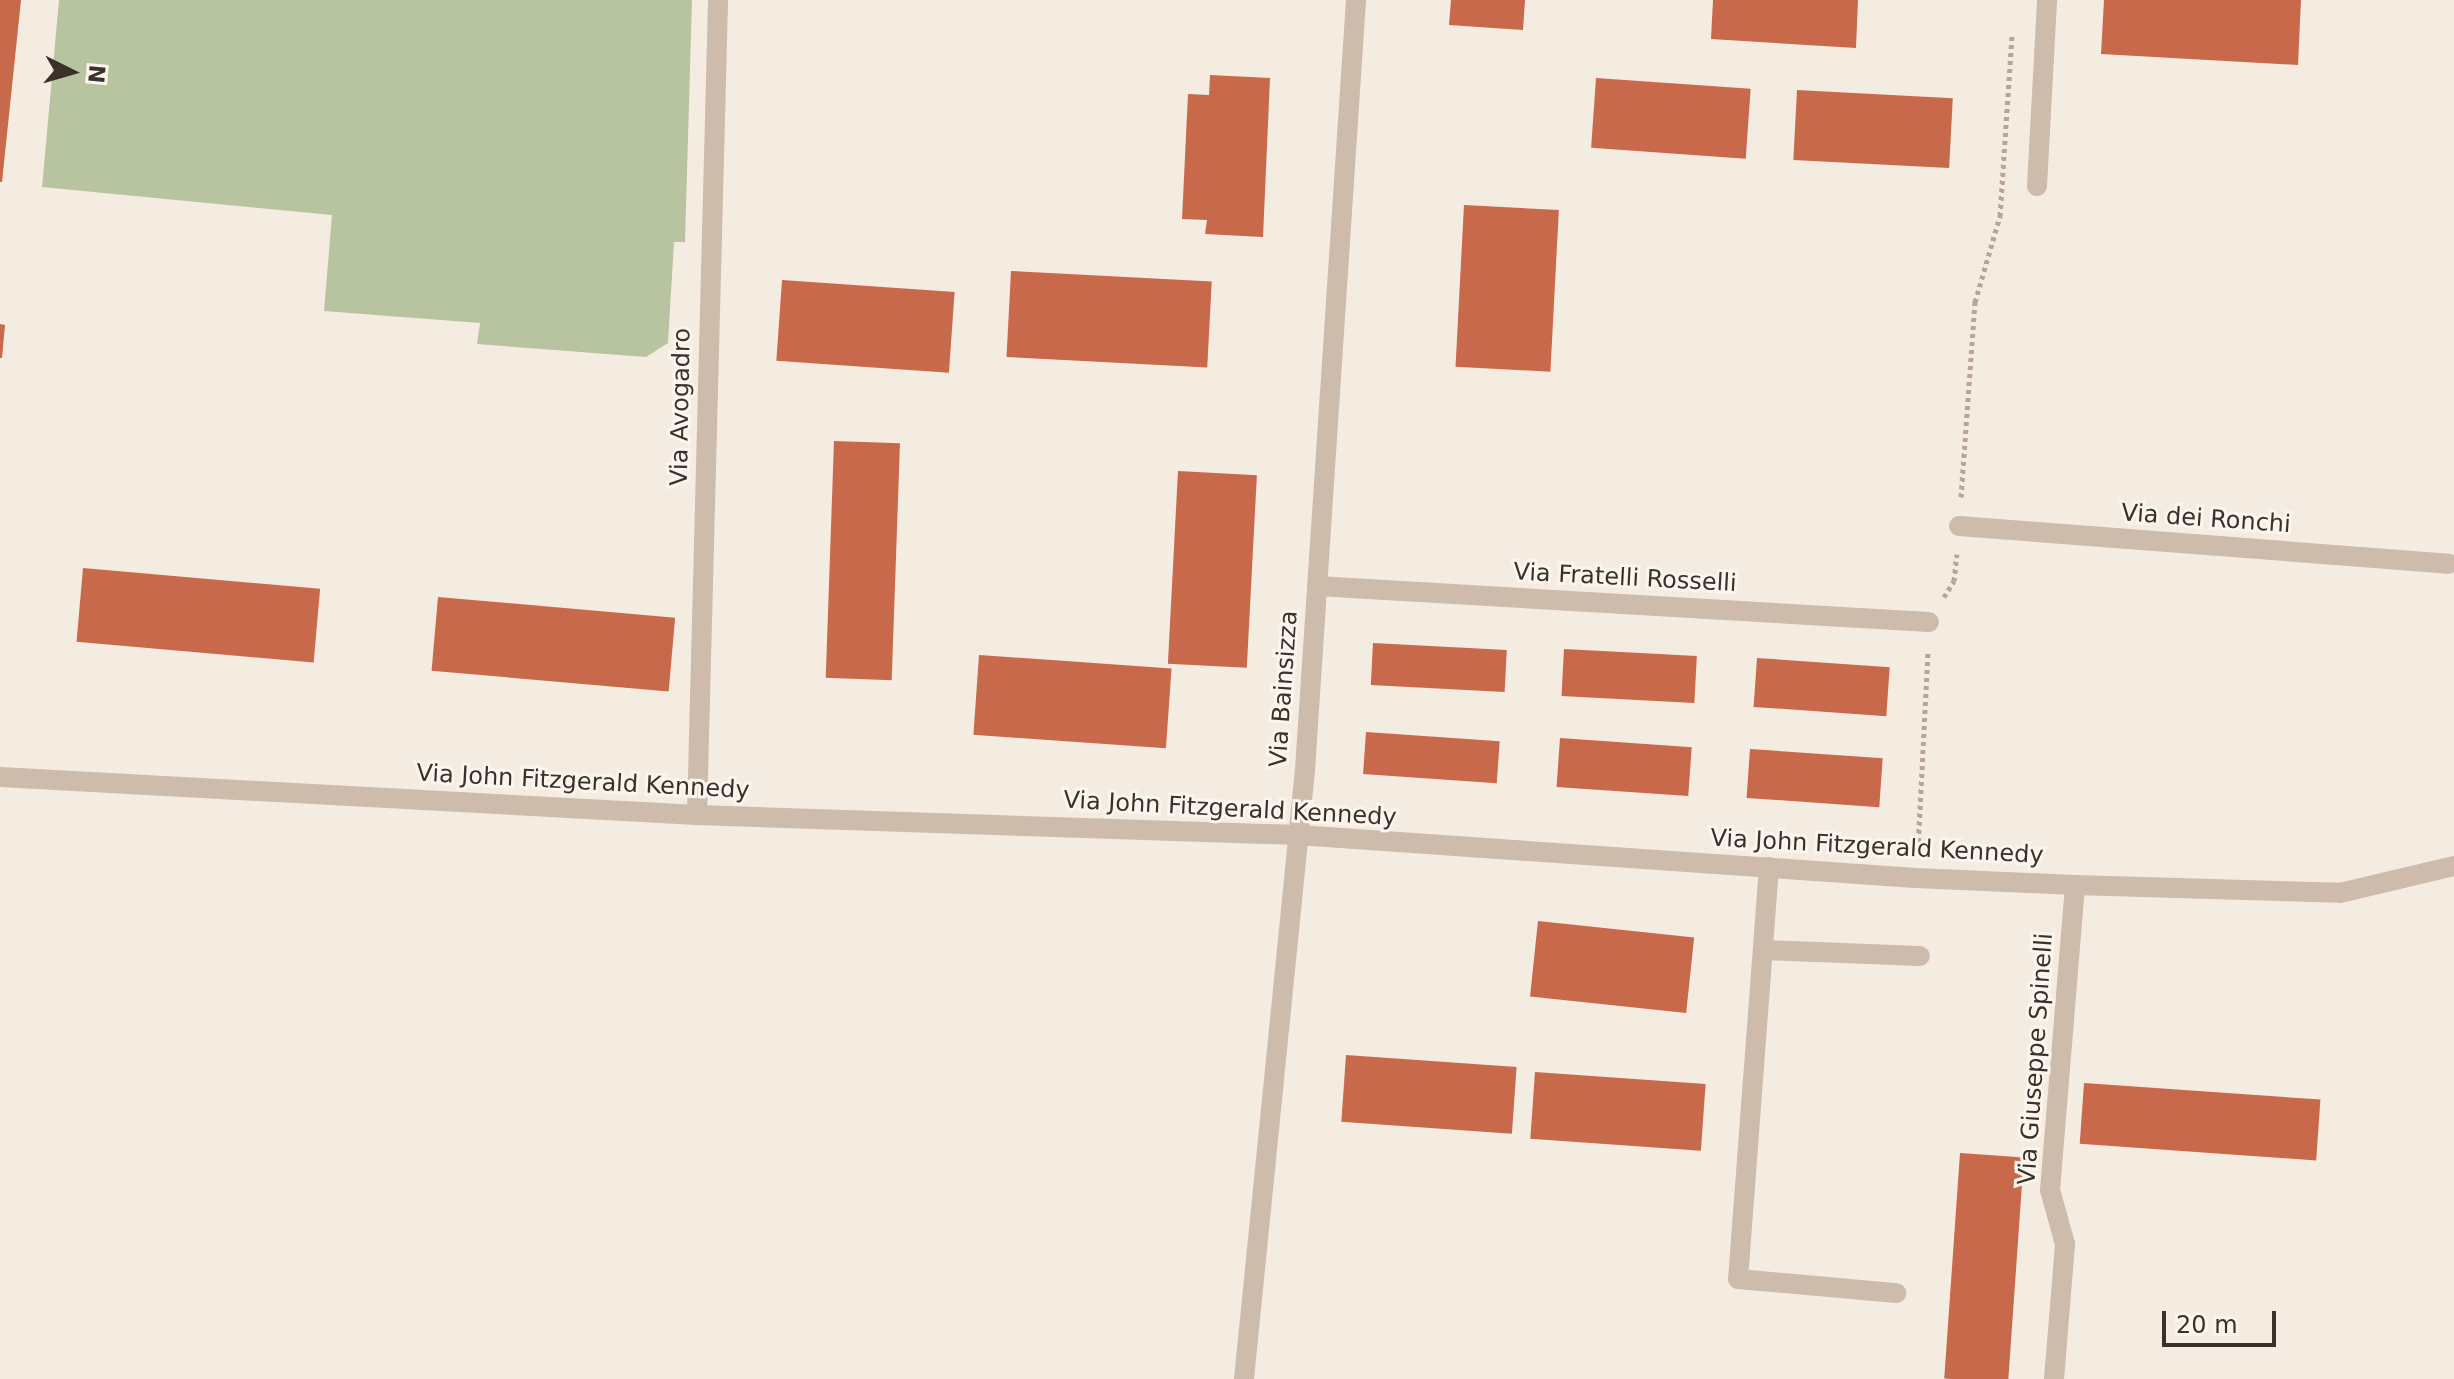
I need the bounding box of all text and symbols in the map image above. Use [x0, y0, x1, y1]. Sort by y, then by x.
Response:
north arrow [32, 32, 112, 112]
text: N [83, 64, 110, 84]
street label: Via Avogadro [665, 328, 697, 486]
street label: Via dei Ronchi [2120, 499, 2292, 539]
street label: Via Fratelli Rosselli [1513, 558, 1737, 598]
street label: Via Bainsizza [1264, 610, 1304, 768]
street label: Via John Fitzgerald Kennedy [416, 759, 750, 805]
street label: Via John Fitzgerald Kennedy [1063, 786, 1397, 832]
street label: Via John Fitzgerald Kennedy [1710, 824, 2044, 870]
street label: Via Giuseppe Spinelli [2013, 932, 2059, 1186]
scale bar [2166, 1295, 2280, 1345]
text: 20 m [2176, 1311, 2238, 1339]

